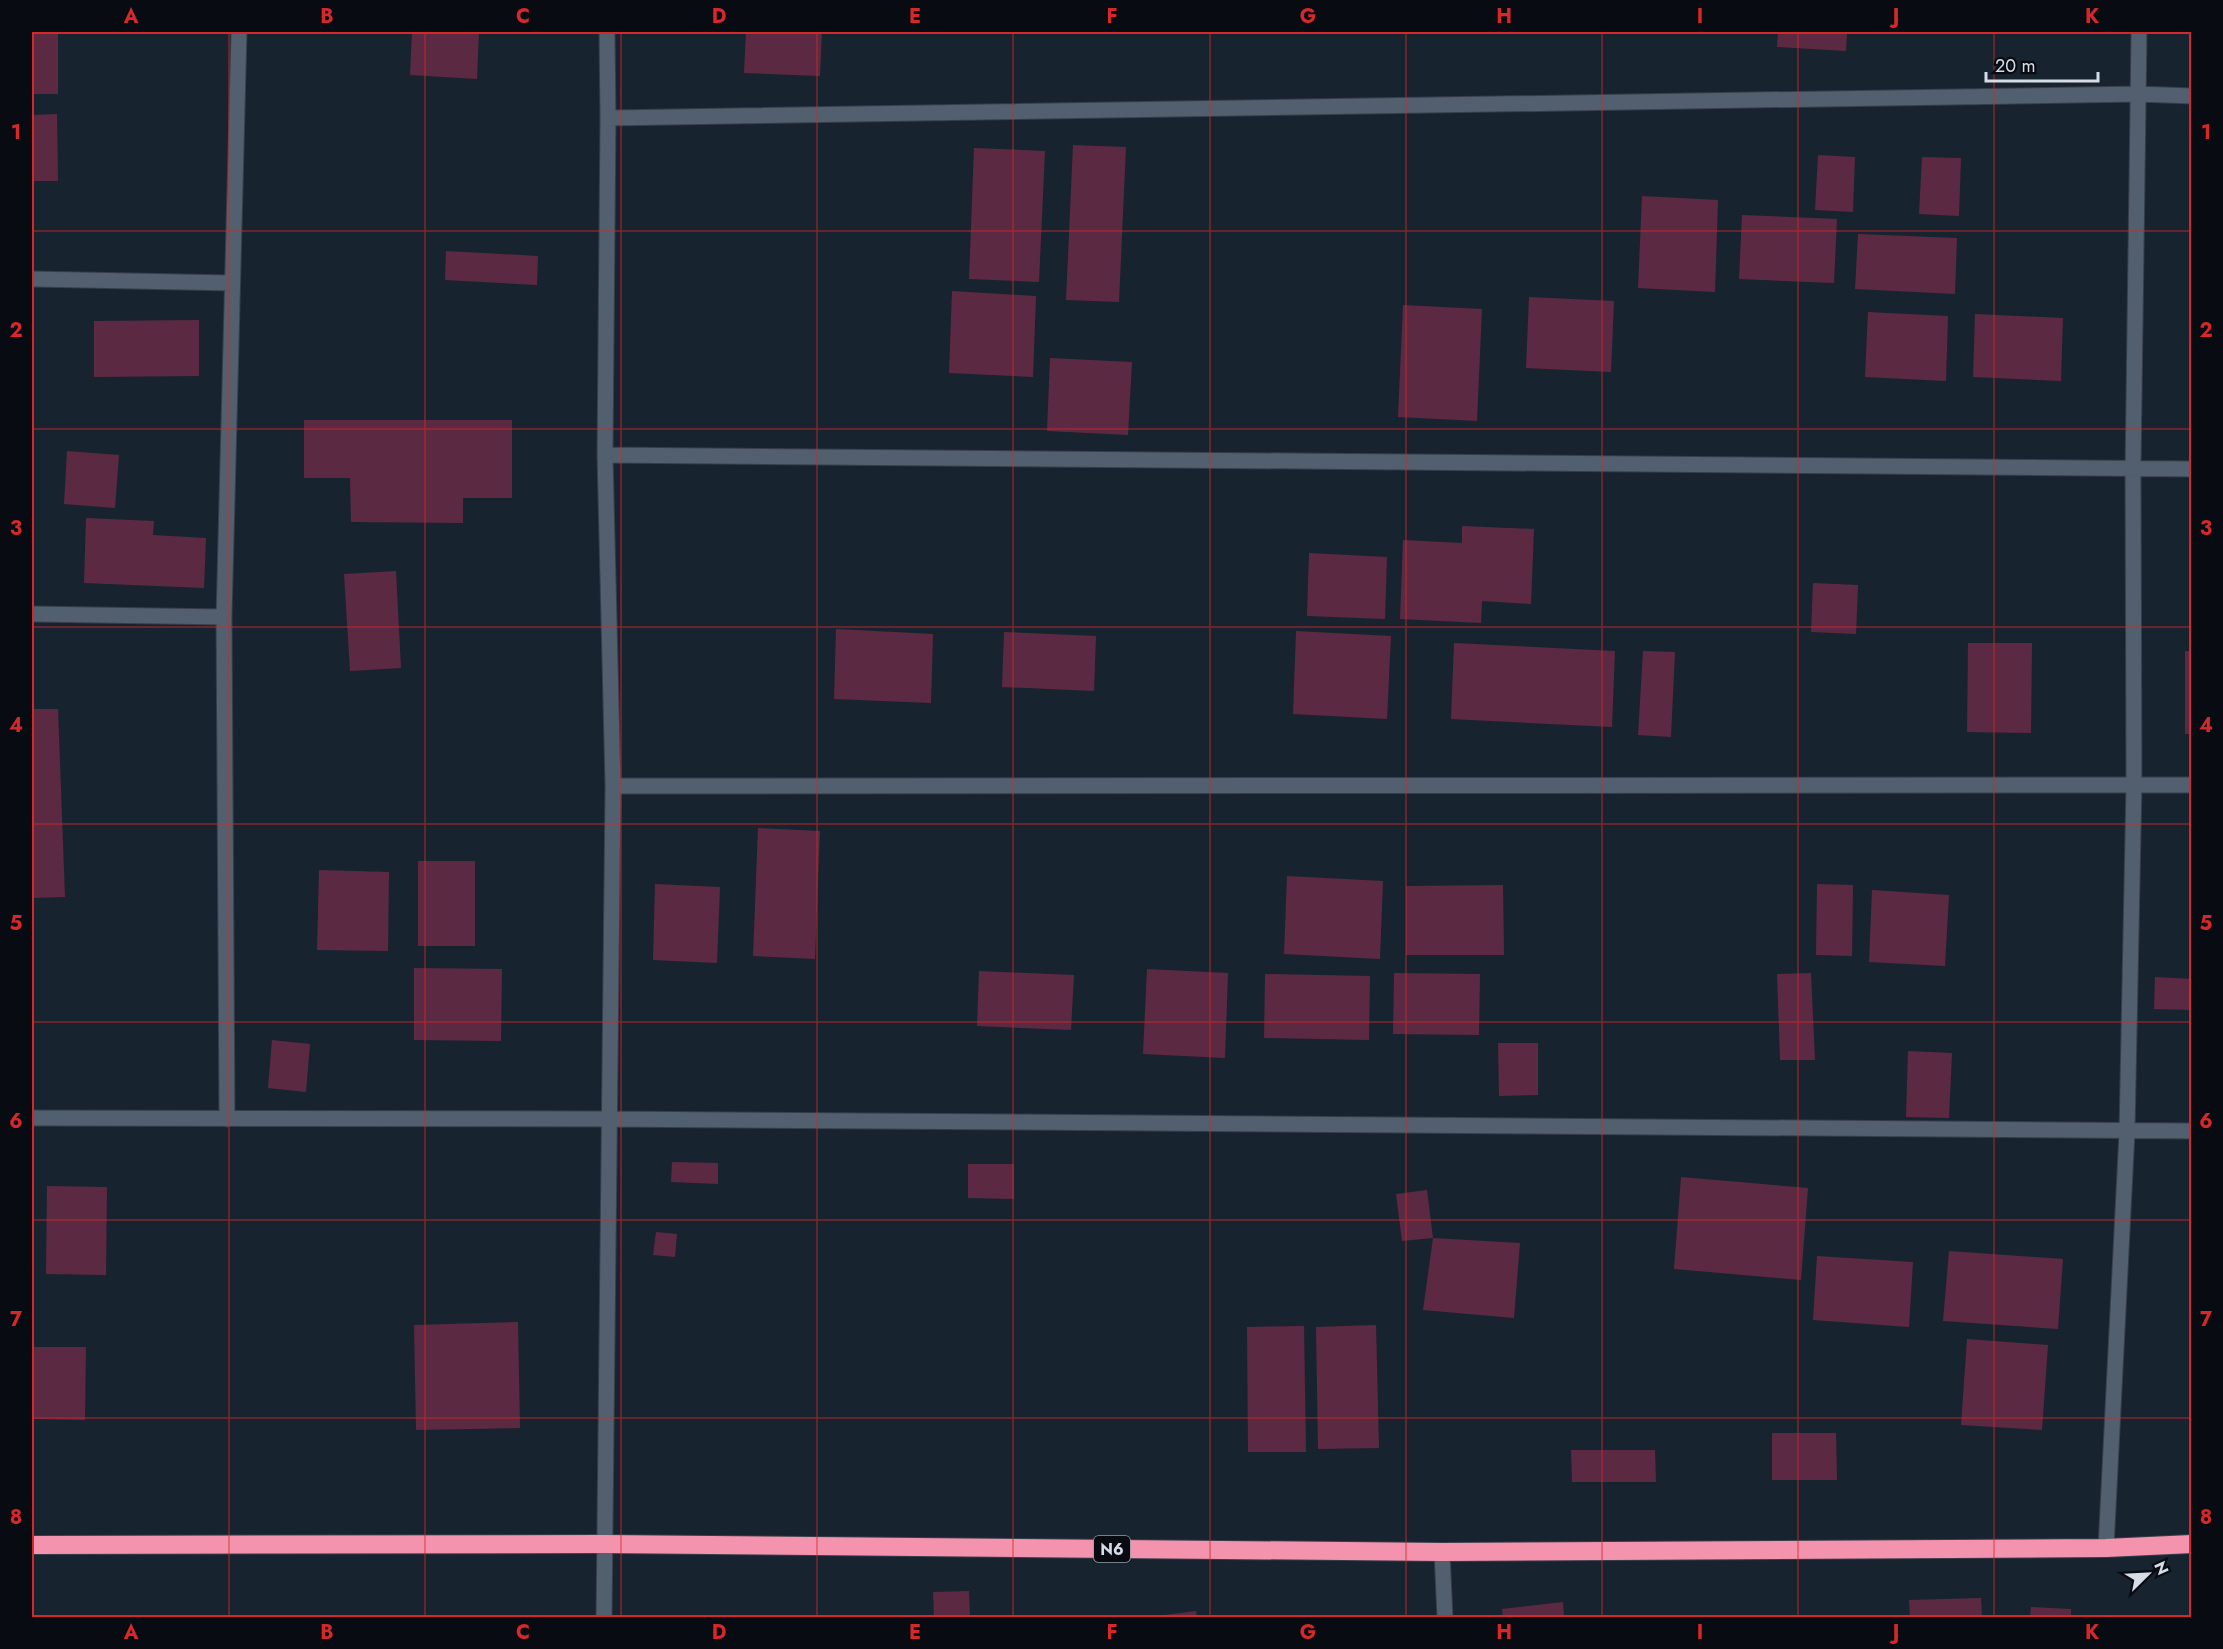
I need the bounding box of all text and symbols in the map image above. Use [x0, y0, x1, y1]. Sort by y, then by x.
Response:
text: A [123, 2, 139, 31]
text: B [320, 2, 334, 31]
text: C [516, 2, 530, 31]
text: D [712, 2, 726, 31]
text: E [909, 2, 921, 31]
text: F [1106, 2, 1118, 31]
text: G [1300, 2, 1316, 31]
text: H [1496, 2, 1512, 31]
text: I [1697, 2, 1703, 31]
text: J [1889, 2, 1899, 31]
text: K [2085, 2, 2099, 31]
scale bar [1986, 45, 2098, 83]
text: 20 m [1995, 53, 2035, 79]
text: 1 [11, 118, 21, 147]
text: 1 [2201, 118, 2211, 147]
text: 2 [9, 316, 23, 345]
text: 2 [2199, 316, 2213, 345]
text: 3 [10, 514, 22, 543]
text: 3 [2200, 514, 2212, 543]
text: 4 [9, 711, 23, 740]
text: 4 [2199, 711, 2213, 740]
text: 5 [10, 909, 23, 938]
text: 5 [2200, 909, 2213, 938]
text: 6 [9, 1107, 23, 1136]
text: 6 [2199, 1107, 2213, 1136]
text: 7 [10, 1305, 23, 1334]
text: 7 [2200, 1305, 2213, 1334]
text: 8 [10, 1503, 22, 1532]
text: 8 [2200, 1503, 2212, 1532]
road number: N6 [1094, 1536, 1130, 1562]
north arrow [2118, 1544, 2178, 1604]
text: N [2148, 1558, 2174, 1579]
text: A [123, 1618, 139, 1647]
text: B [320, 1618, 334, 1647]
text: C [516, 1618, 530, 1647]
text: D [712, 1618, 726, 1647]
text: E [909, 1618, 921, 1647]
text: F [1106, 1618, 1118, 1647]
text: G [1300, 1618, 1316, 1647]
text: H [1496, 1618, 1512, 1647]
text: I [1697, 1618, 1703, 1647]
text: J [1889, 1618, 1899, 1647]
text: K [2085, 1618, 2099, 1647]

